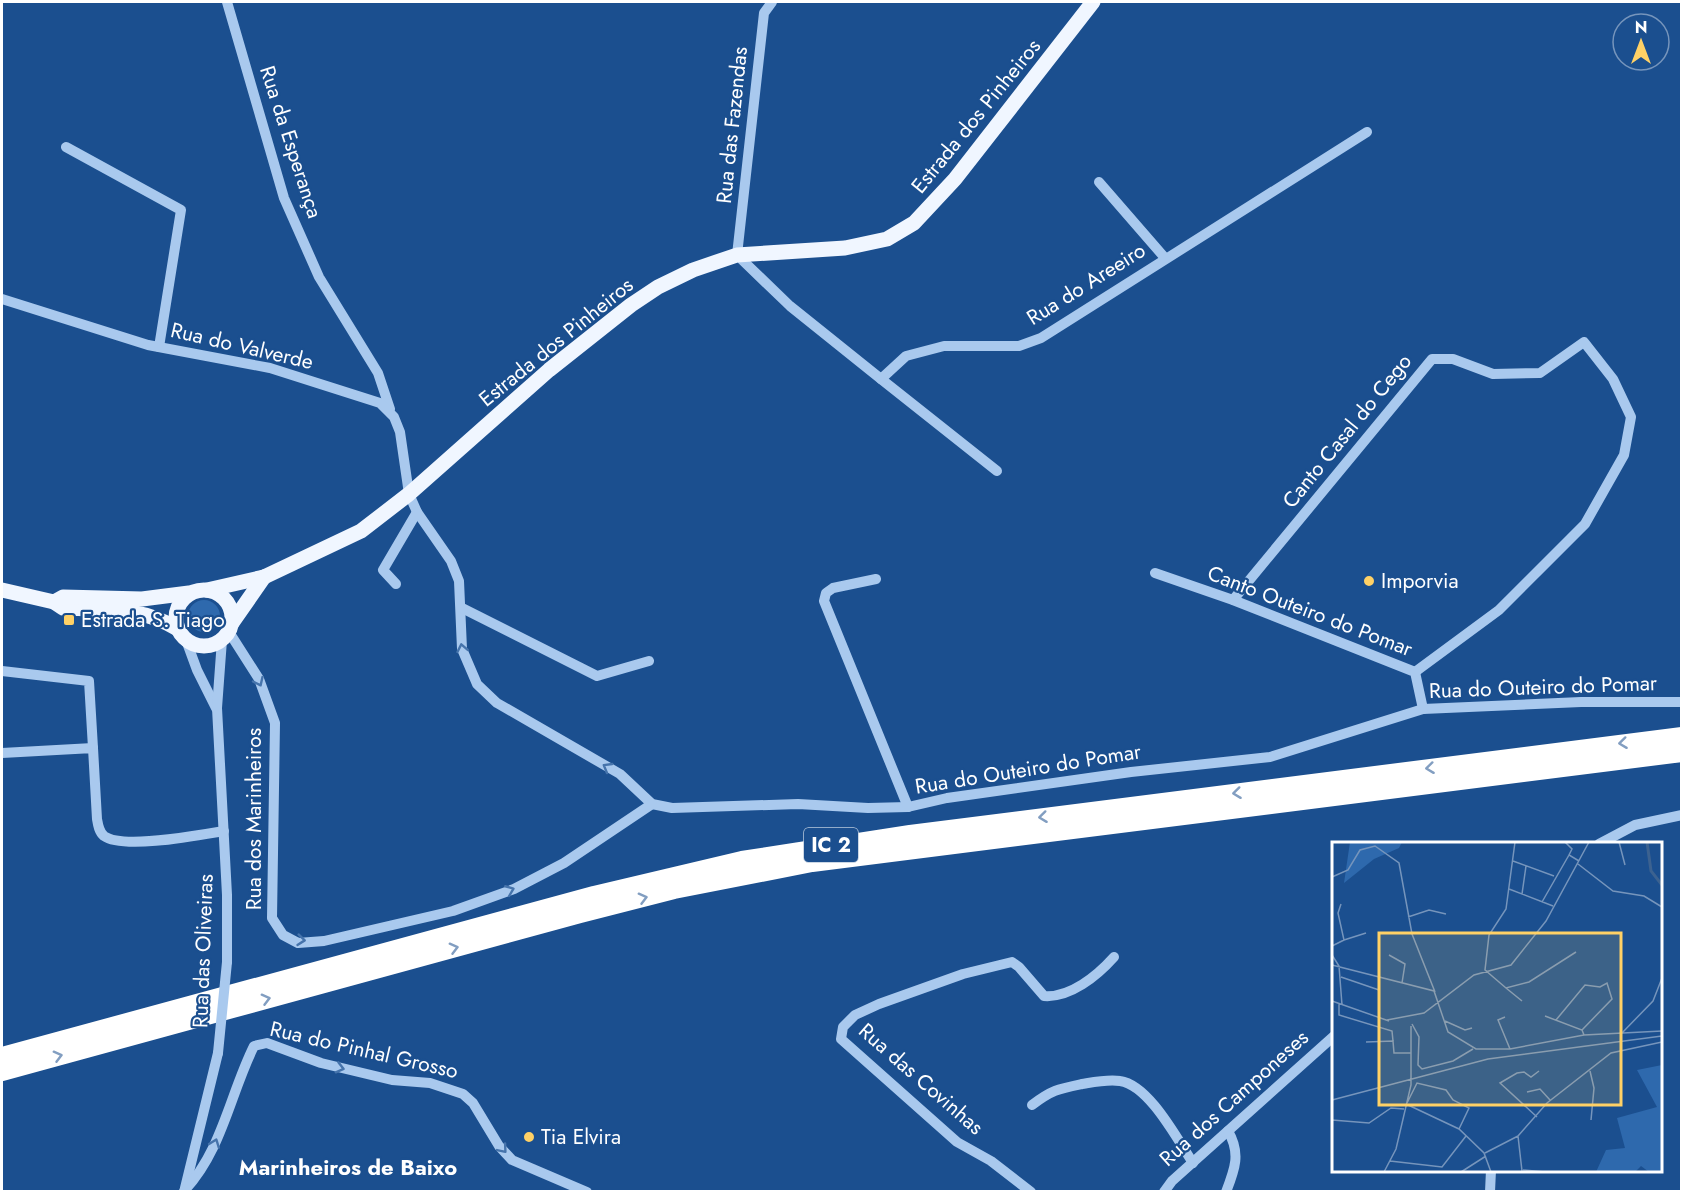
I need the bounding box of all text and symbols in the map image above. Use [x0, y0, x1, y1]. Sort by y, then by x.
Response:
north arrow [1611, 12, 1671, 72]
text: N [1635, 16, 1647, 39]
street label: Estrada dos Pinheiros [904, 32, 1048, 200]
street label: Rua das Fazendas [709, 45, 755, 205]
street label: Rua da Esperança [252, 62, 330, 222]
street label: Rua do Areeiro [1021, 235, 1151, 333]
street label: Estrada dos Pinheiros [472, 270, 640, 414]
street label: Rua do Valverde [168, 315, 316, 377]
street label: Canto Casal do Cego [1275, 347, 1419, 515]
street label: Canto Outeiro do Pomar [1203, 558, 1418, 664]
place label: Imporvia [1381, 566, 1459, 596]
marker: Imporvia [1362, 574, 1376, 588]
place label: Estrada S. Tiago [81, 605, 225, 635]
marker: Estrada S. Tiago [62, 613, 76, 627]
one-way arrow [456, 643, 469, 653]
street label: Rua do Outeiro do Pomar [1428, 668, 1658, 706]
one-way arrow [251, 675, 263, 686]
street label: Rua dos Marinheiros [239, 728, 269, 910]
street label: Rua do Outeiro do Pomar [913, 736, 1144, 802]
one-way arrow [1619, 736, 1628, 749]
one-way arrow [1425, 761, 1435, 774]
one-way arrow [603, 763, 613, 774]
one-way arrow [1232, 786, 1241, 799]
one-way arrow [1039, 810, 1048, 823]
road number: IC 2 [804, 828, 858, 862]
inset map [1332, 842, 1662, 1172]
street label: Rua das Oliveiras [185, 874, 221, 1028]
one-way arrow [503, 885, 514, 897]
one-way arrow [637, 893, 648, 905]
one-way arrow [296, 934, 306, 946]
one-way arrow [449, 943, 459, 955]
one-way arrow [261, 994, 271, 1007]
street label: Rua do Pinhal Grosso [267, 1014, 461, 1086]
street label: Rua das Covinhas [852, 1016, 990, 1142]
street label: Rua dos Camponeses [1153, 1023, 1315, 1173]
one-way arrow [53, 1051, 63, 1064]
one-way arrow [335, 1060, 345, 1073]
place label: Tia Elvira [541, 1122, 621, 1152]
marker: Tia Elvira [522, 1130, 536, 1144]
one-way arrow [208, 1138, 220, 1149]
one-way arrow [495, 1142, 506, 1153]
district label: Marinheiros de Baixo [239, 1151, 457, 1183]

